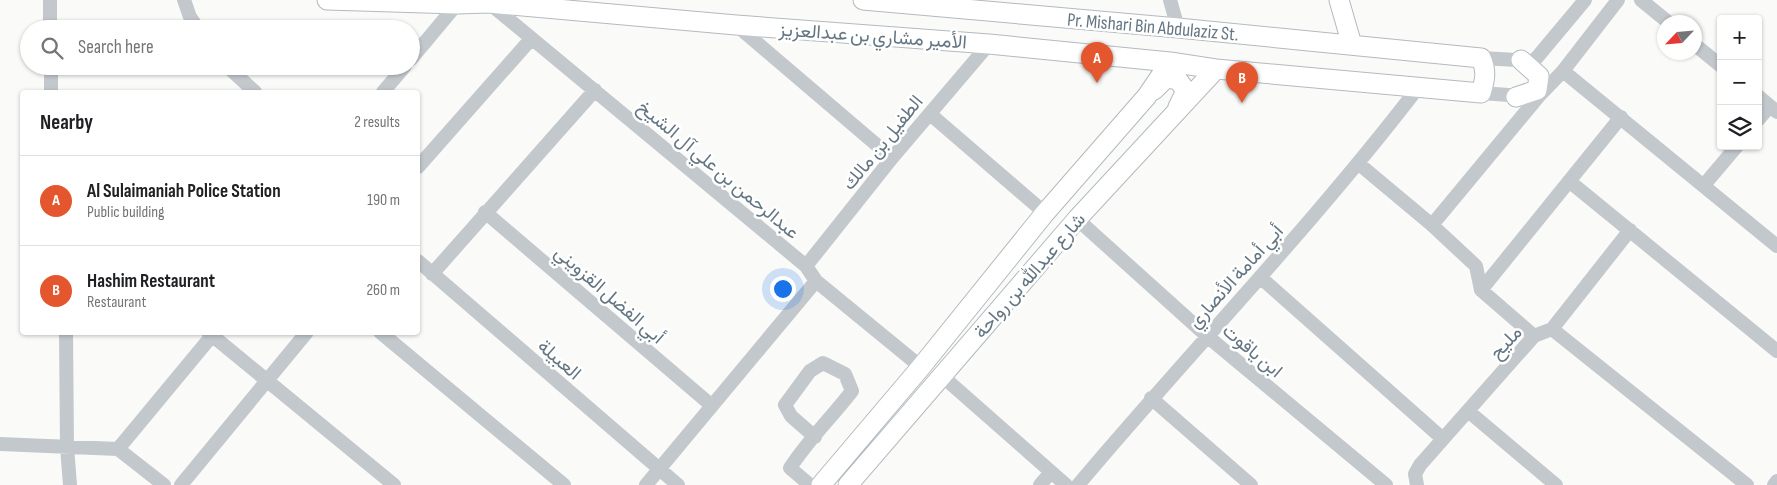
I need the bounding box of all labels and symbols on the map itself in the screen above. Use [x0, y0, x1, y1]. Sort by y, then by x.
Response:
street label: Pr. Mishari Bin Abdulaziz St. [1066, 9, 1240, 46]
north arrow [1657, 15, 1702, 60]
street label: الأمير مشاري بن عبدالعزيز [777, 18, 968, 58]
pin: A [1081, 42, 1113, 83]
pin: B [1226, 62, 1258, 103]
street label: الطفيل بن مالك [838, 91, 928, 195]
street label: عبدالرحمن بن علي آل الشيخ [631, 96, 804, 247]
street label: شارع عبدالله بن رواحة [969, 209, 1091, 343]
street label: أبي أمامة الأنصاري [1184, 220, 1291, 336]
street label: أبي الفضل القزويني [547, 241, 669, 351]
your location [770, 276, 796, 302]
street label: ابن ياقوت [1217, 319, 1287, 383]
street label: مليح [1485, 322, 1528, 365]
street label: العبيلة [533, 335, 585, 385]

